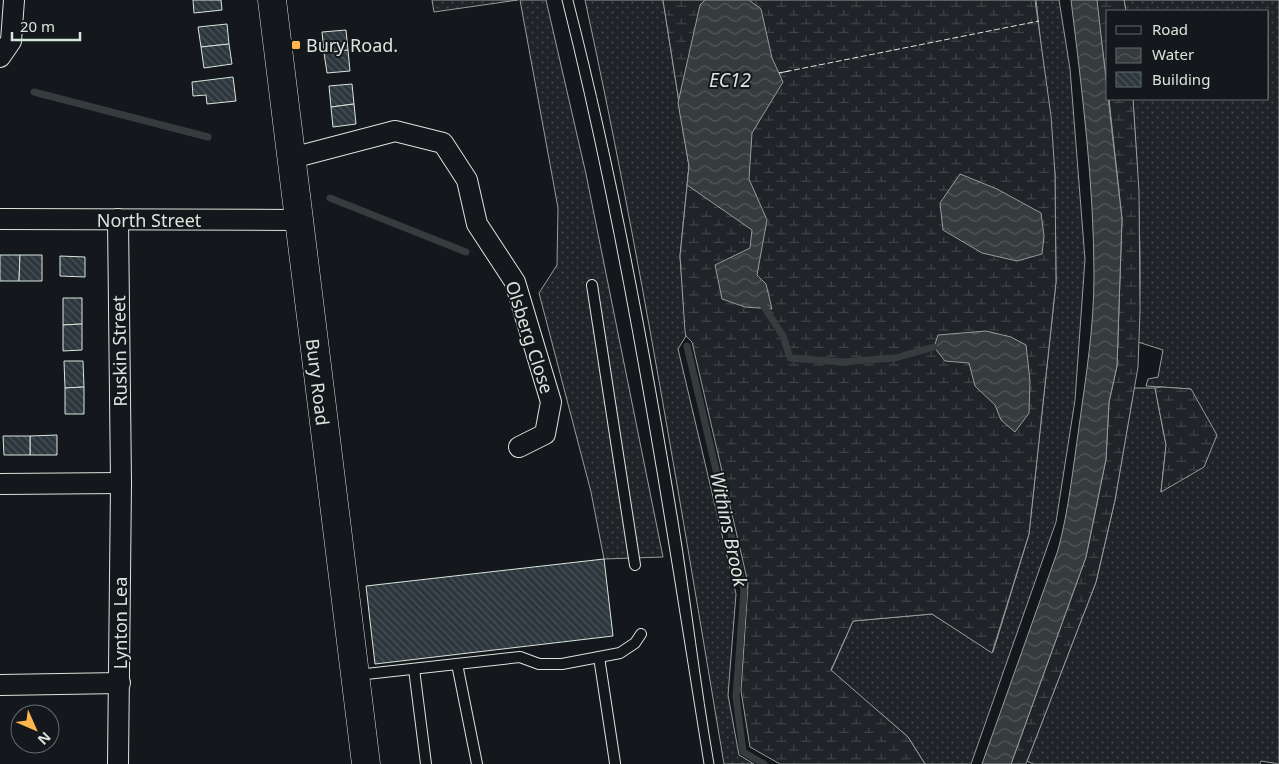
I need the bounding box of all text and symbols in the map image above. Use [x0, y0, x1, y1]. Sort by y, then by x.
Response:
scale bar [12, 10, 80, 42]
legend [1106, 10, 1269, 100]
text: 20 m [20, 16, 55, 36]
text: Road [1152, 19, 1188, 39]
place label: Bury Road. [306, 33, 398, 57]
marker: Bury Road. [290, 39, 302, 51]
text: Water [1152, 44, 1194, 64]
water label: EC12 [709, 67, 751, 93]
text: Building [1152, 69, 1210, 89]
street label: North Street [97, 208, 202, 232]
street label: Olsberg Close [500, 278, 560, 396]
street label: Ruskin Street [106, 295, 132, 407]
street label: Bury Road [301, 337, 335, 427]
water label: Withins Brook [704, 469, 754, 589]
street label: Lynton Lea [108, 577, 132, 669]
north arrow [10, 704, 60, 754]
text: N [34, 728, 55, 749]

